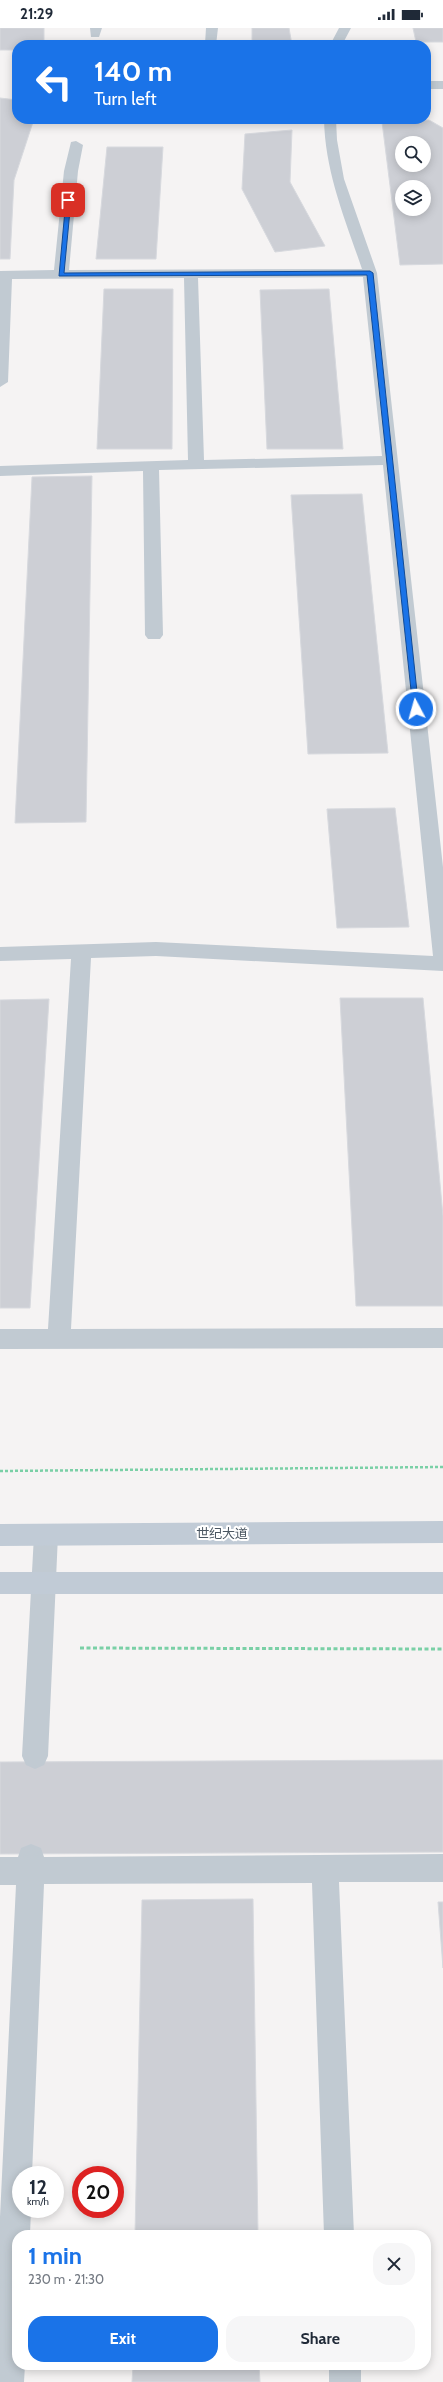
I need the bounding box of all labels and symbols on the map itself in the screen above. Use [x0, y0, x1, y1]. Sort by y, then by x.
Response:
pin [51, 183, 85, 217]
position arrow [395, 688, 437, 730]
street label: 世纪大道 [196, 1525, 248, 1541]
speed limit sign: 20 [72, 2166, 124, 2218]

